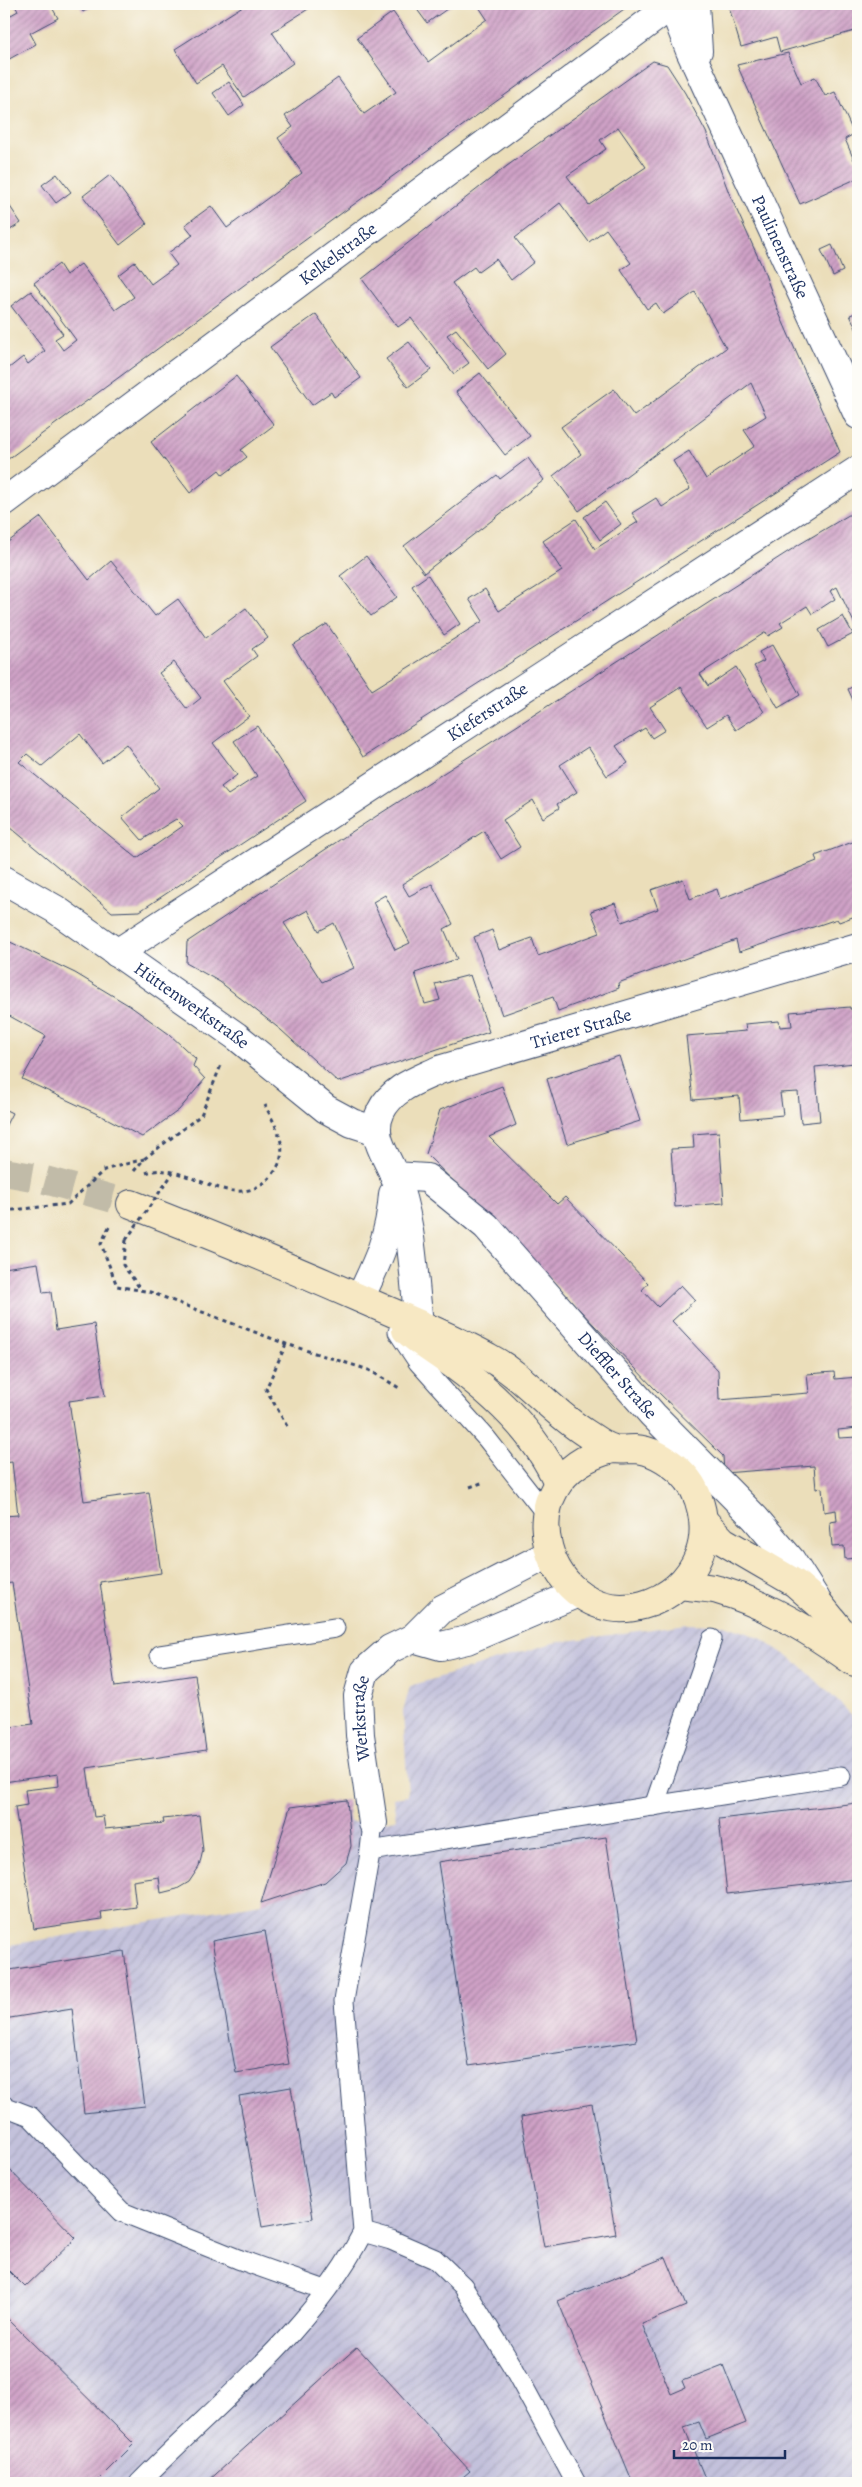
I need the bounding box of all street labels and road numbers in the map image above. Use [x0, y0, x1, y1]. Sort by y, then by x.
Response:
street label: Paulinenstraße [746, 191, 815, 303]
street label: Kelkelstraße [294, 217, 382, 291]
street label: Kieferstraße [442, 676, 532, 747]
street label: Hüttenwerkstraße [129, 956, 255, 1054]
street label: Trierer Straße [528, 1002, 634, 1055]
street label: Dieffler Straße [572, 1326, 663, 1424]
street label: Werkstraße [346, 1672, 376, 1764]

